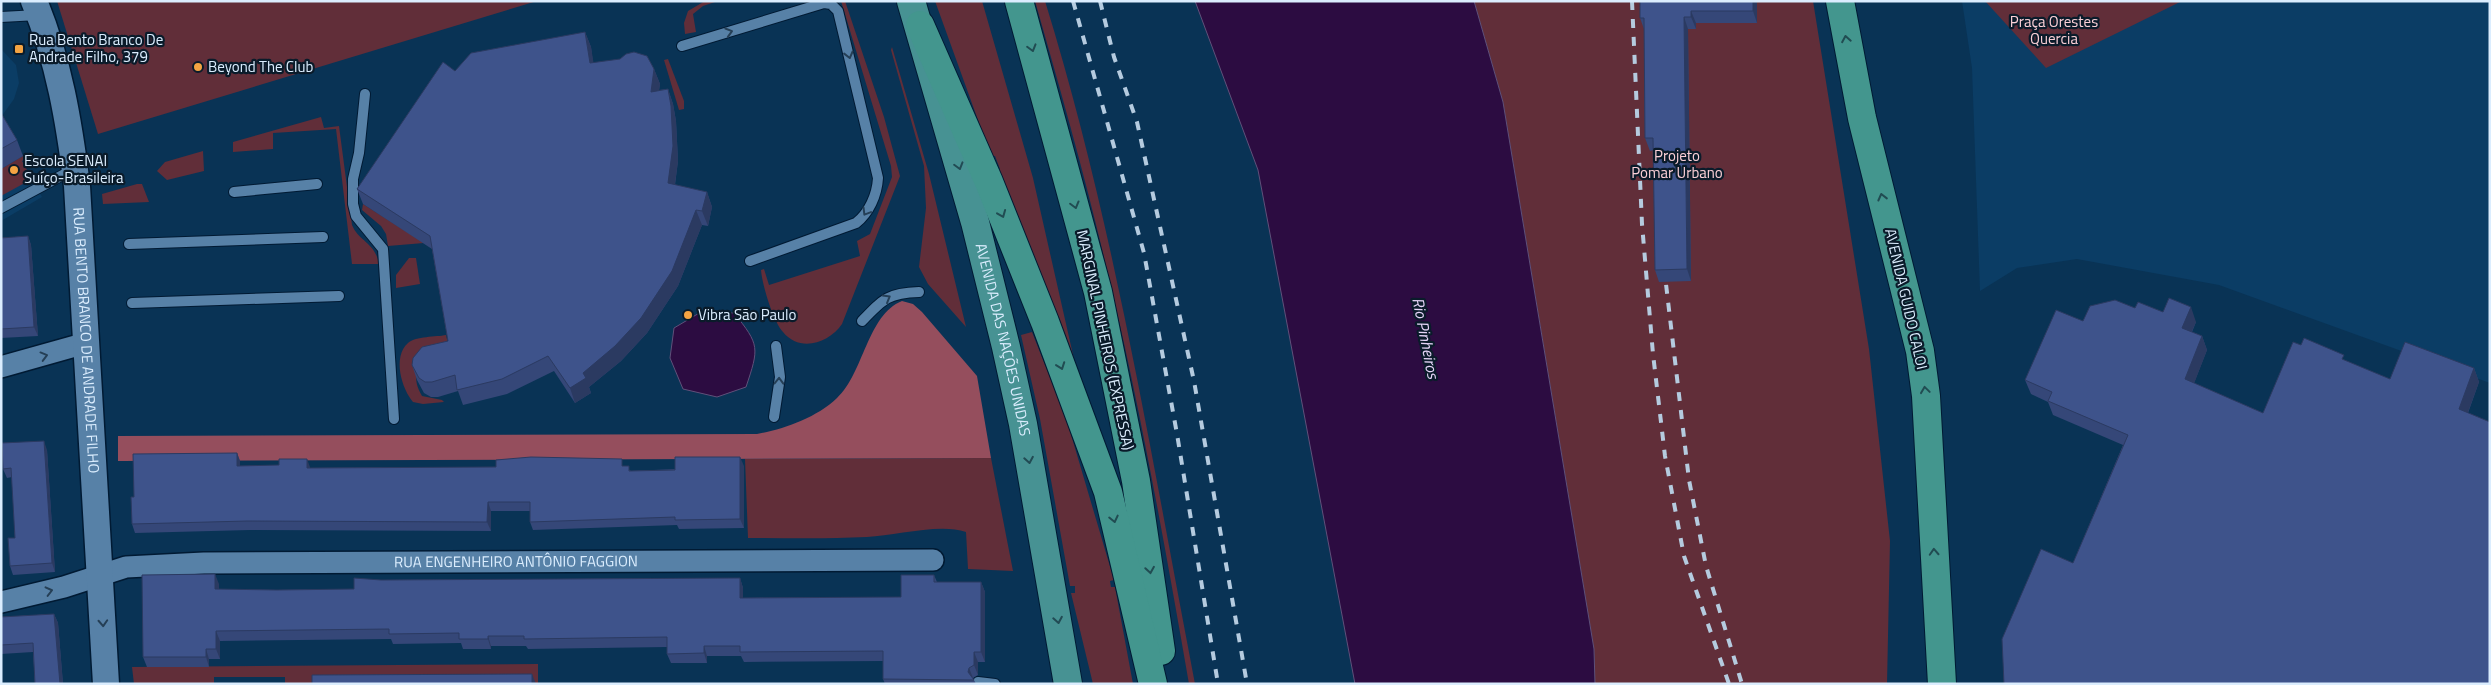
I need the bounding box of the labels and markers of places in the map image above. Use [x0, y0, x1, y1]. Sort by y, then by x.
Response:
place label: Rua Bento Branco De Andrade Filho, 379 [29, 28, 163, 68]
marker: Rua Bento Branco De Andrade Filho, 379 [13, 43, 25, 55]
place label: Beyond The Club [208, 55, 313, 78]
marker: Beyond The Club [192, 61, 204, 73]
place label: Escola SENAI Suíço-Brasileira [24, 149, 124, 189]
marker: Escola SENAI Suíço-Brasileira [8, 164, 20, 176]
place label: Vibra São Paulo [698, 303, 797, 326]
marker: Vibra São Paulo [682, 309, 694, 321]

